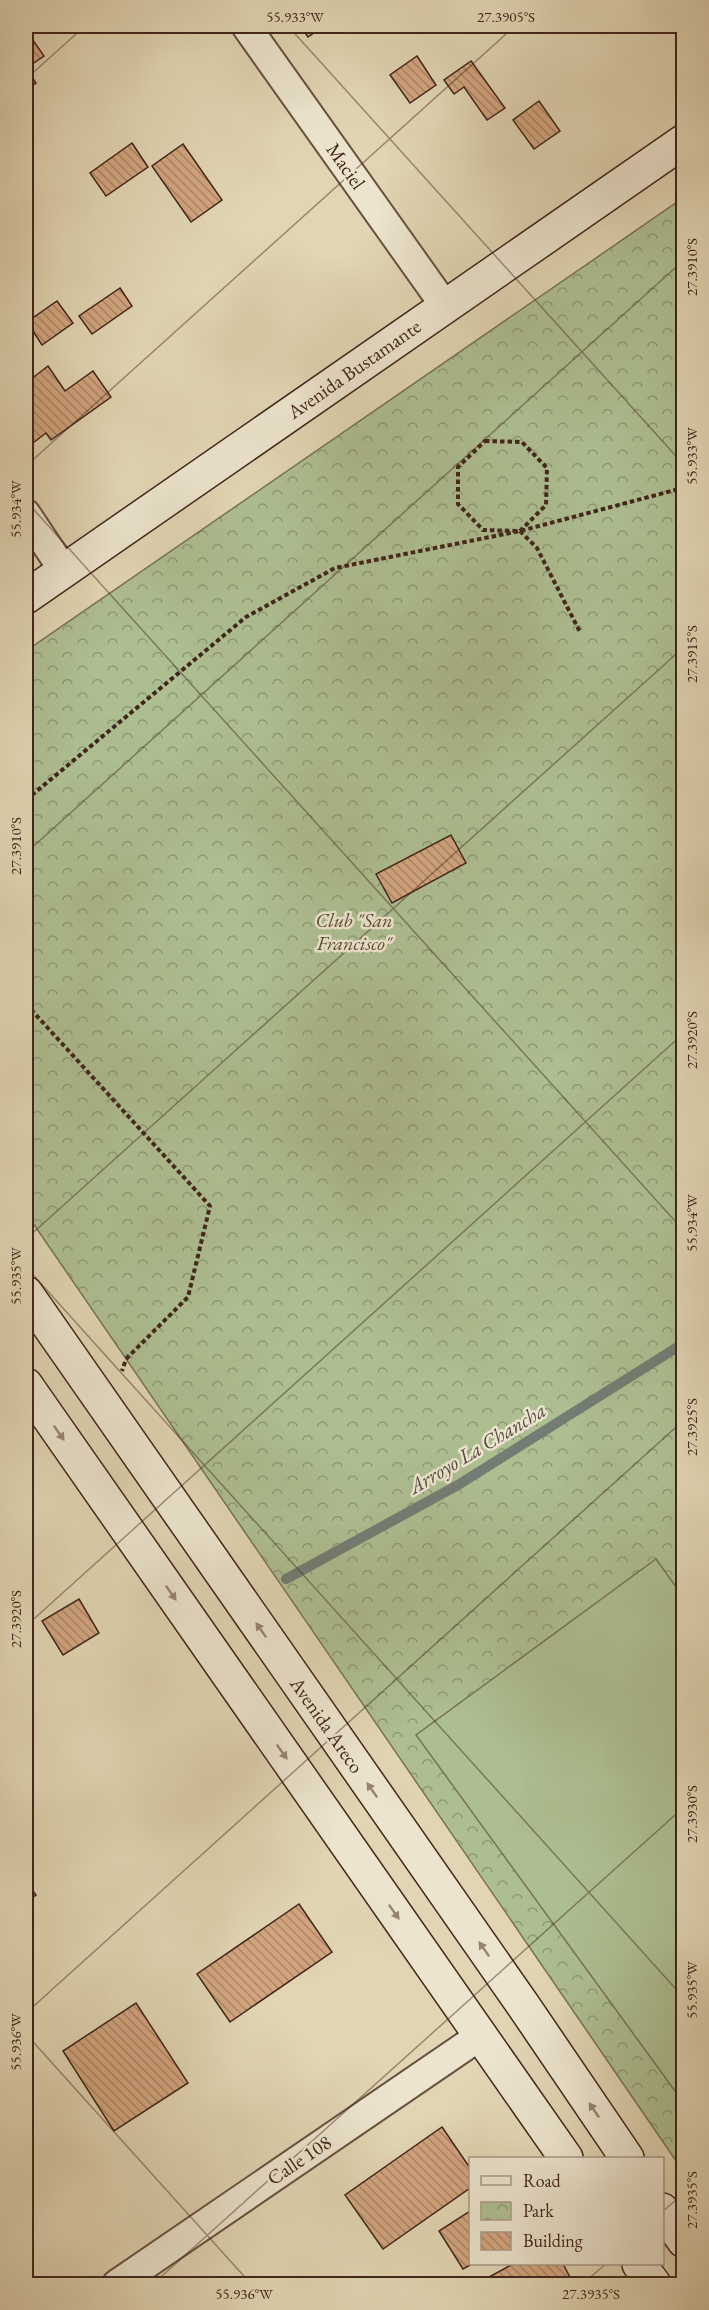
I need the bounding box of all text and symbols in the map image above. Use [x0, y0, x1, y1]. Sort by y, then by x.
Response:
text: 55.933°W [266, 7, 324, 26]
text: 27.3905°S [477, 7, 535, 26]
street label: Maciel [321, 138, 371, 195]
text: 27.3910°S [682, 238, 701, 296]
street label: Avenida Bustamante [281, 313, 426, 425]
text: 55.933°W [682, 427, 701, 485]
text: 55.934°W [6, 480, 25, 538]
text: 27.3915°S [682, 625, 701, 683]
text: 27.3910°S [6, 817, 25, 875]
park label: Club "San Francisco" [316, 907, 394, 956]
text: 27.3920°S [682, 1011, 701, 1069]
text: 55.934°W [682, 1194, 701, 1252]
text: 55.935°W [6, 1247, 25, 1305]
water label: Arroyo La Chancha [402, 1396, 551, 1501]
text: 27.3925°S [682, 1398, 701, 1456]
one-way arrow [53, 1424, 65, 1440]
one-way arrow [165, 1584, 177, 1600]
text: 27.3920°S [6, 1590, 25, 1648]
one-way arrow [255, 1622, 267, 1638]
street label: Avenida Areco [284, 1671, 370, 1778]
one-way arrow [276, 1744, 288, 1760]
one-way arrow [366, 1782, 378, 1798]
text: 27.3930°S [682, 1785, 701, 1843]
one-way arrow [388, 1904, 400, 1920]
one-way arrow [478, 1942, 490, 1958]
text: 55.935°W [682, 1961, 701, 2019]
text: 55.936°W [6, 2013, 25, 2071]
one-way arrow [589, 2102, 600, 2118]
street label: Calle 108 [262, 2129, 336, 2191]
legend [469, 2157, 664, 2265]
text: Road [523, 2169, 562, 2192]
text: 27.3935°S [682, 2171, 701, 2229]
text: Park [523, 2199, 554, 2222]
text: Building [523, 2229, 583, 2252]
text: 55.936°W [215, 2284, 273, 2303]
text: 27.3935°S [562, 2284, 620, 2303]

